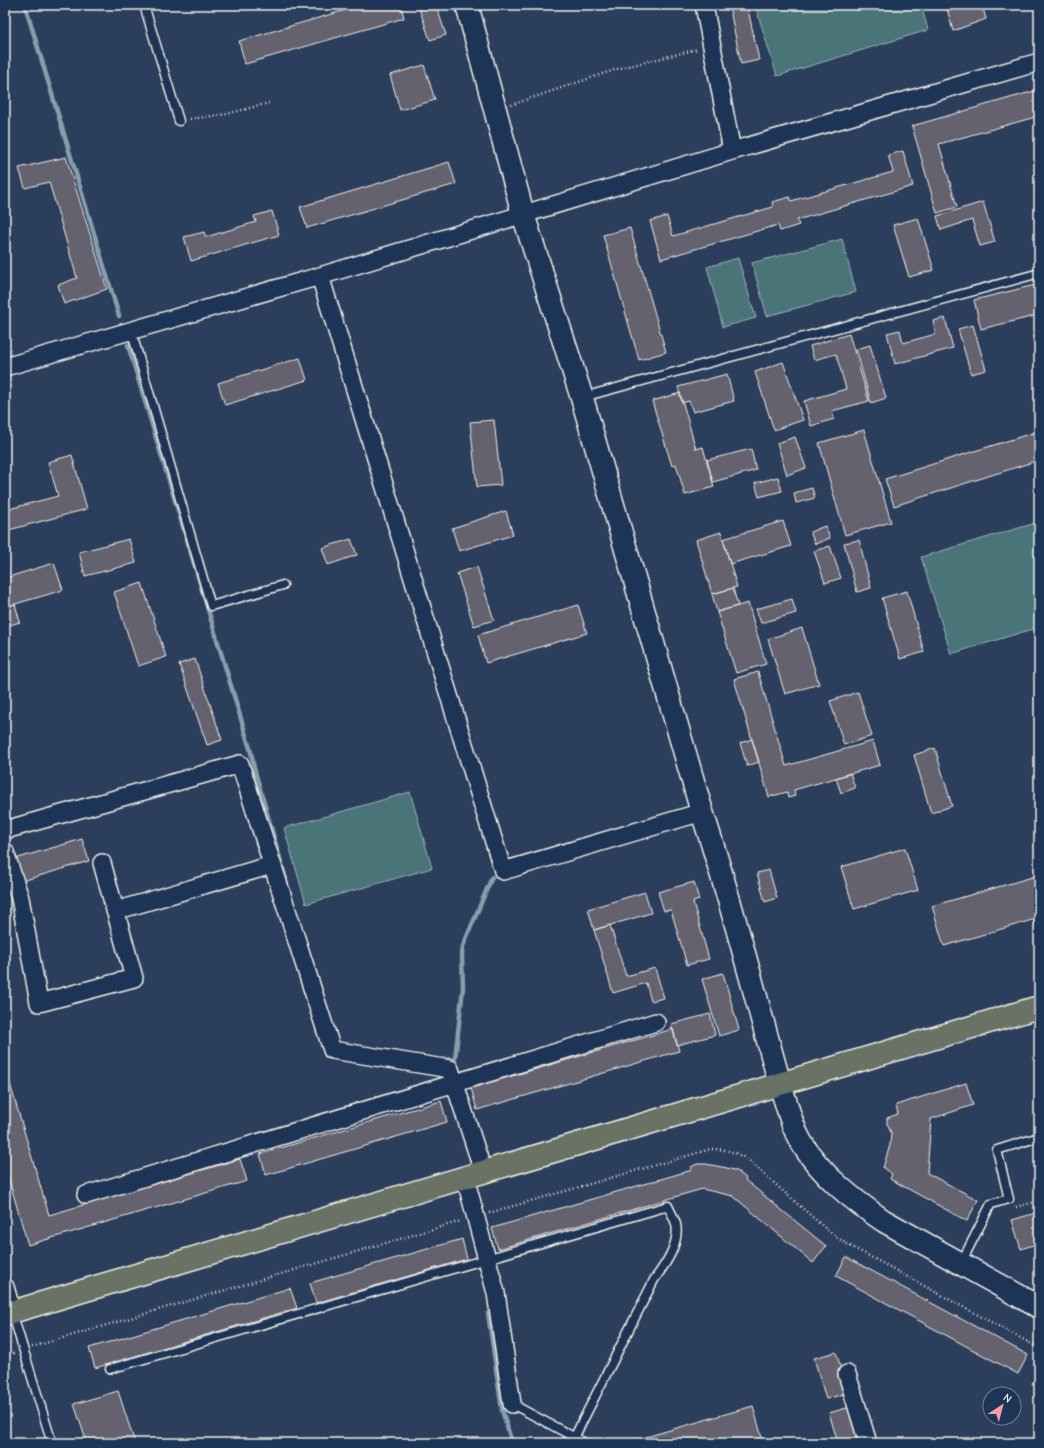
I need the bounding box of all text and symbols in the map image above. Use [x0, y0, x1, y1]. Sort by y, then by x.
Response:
north arrow [982, 1386, 1022, 1426]
text: N [1001, 1391, 1014, 1406]

